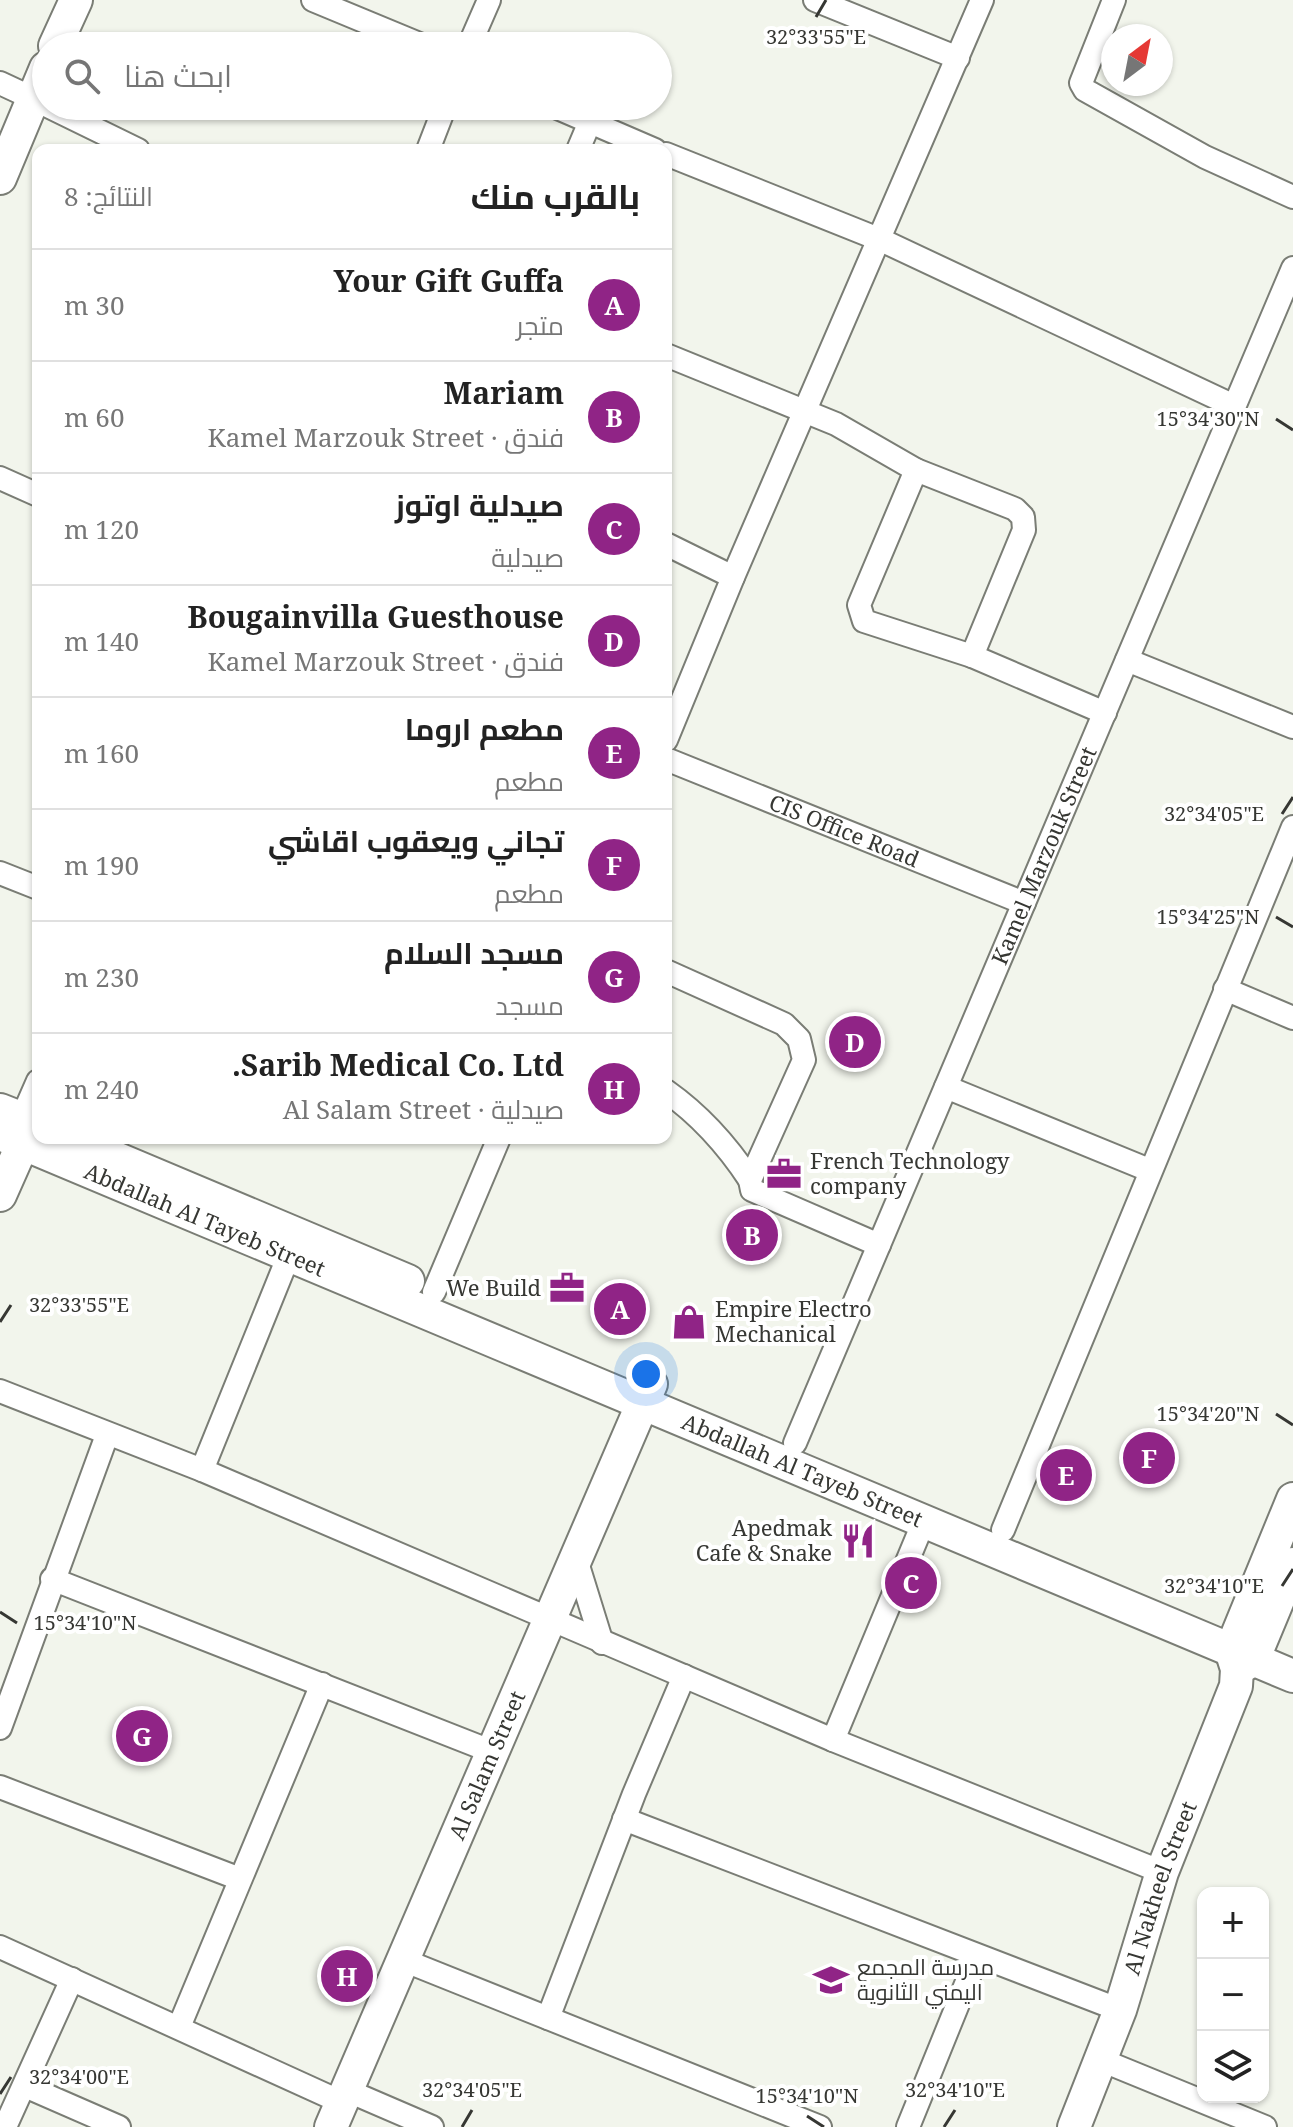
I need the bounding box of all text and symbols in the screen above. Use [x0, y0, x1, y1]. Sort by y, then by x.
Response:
text: 32°33'55"E [766, 23, 866, 50]
north arrow [1101, 24, 1173, 96]
search box [32, 32, 672, 120]
icon: search [60, 54, 104, 98]
text: ابحث هنا [124, 55, 232, 96]
text: بالقرب منك [471, 173, 640, 219]
text: النتائج: 8 [64, 178, 153, 214]
text: Your Gift Guffa [334, 260, 564, 301]
text: 30 m [64, 287, 124, 323]
text: A [604, 287, 624, 323]
text: متجر [516, 307, 564, 343]
text: Mariam [444, 372, 564, 413]
text: 60 m [64, 399, 124, 435]
text: B [605, 399, 623, 435]
text: 15°34'30"N [1157, 405, 1259, 432]
text: فندق · Kamel Marzouk Street [208, 419, 564, 455]
text: صيدلية اوتوز [395, 484, 564, 525]
text: 120 m [64, 511, 139, 547]
text: C [605, 511, 623, 547]
text: صيدلية [491, 539, 564, 575]
text: Bougainvilla Guesthouse [188, 596, 564, 637]
text: 140 m [64, 623, 139, 659]
text: D [604, 623, 624, 659]
text: فندق · Kamel Marzouk Street [208, 643, 564, 679]
text: مطعم اروما [405, 708, 564, 749]
text: 160 m [64, 735, 139, 771]
text: E [606, 735, 623, 771]
street label: Kamel Marzouk Street [984, 741, 1103, 969]
text: مطعم [494, 763, 564, 799]
street label: CIS Office Road [765, 786, 924, 873]
text: 32°34'05"E [1164, 800, 1264, 827]
text: تجاني ويعقوب اقاشي [268, 820, 564, 861]
text: 190 m [64, 847, 139, 883]
text: F [606, 847, 622, 883]
text: مطعم [494, 875, 564, 911]
text: 15°34'25"N [1157, 903, 1259, 930]
text: مسجد السلام [384, 932, 564, 973]
text: 230 m [64, 959, 139, 995]
text: G [604, 959, 624, 995]
text: مسجد [495, 987, 564, 1023]
pin: D [829, 1012, 881, 1072]
text: Sarib Medical Co. Ltd. [232, 1044, 564, 1085]
text: 240 m [64, 1071, 139, 1107]
text: H [603, 1071, 625, 1107]
text: صيدلية · Al Salam Street [283, 1091, 564, 1127]
place label: French Technology company [810, 1145, 1010, 1200]
street label: Abdallah Al Tayeb Street [80, 1155, 330, 1283]
office icon: French Technology company [765, 1155, 803, 1193]
pin: B [726, 1205, 778, 1265]
office icon: We Build [548, 1269, 586, 1307]
place label: We Build [446, 1272, 541, 1302]
pin: A [594, 1279, 646, 1339]
text: 32°33'55"E [29, 1291, 129, 1318]
place label: Empire Electro Mechanical [715, 1293, 872, 1348]
shop icon: Empire Electro Mechanical [670, 1303, 708, 1341]
your location [626, 1354, 666, 1394]
text: 15°34'20"N [1157, 1400, 1259, 1427]
street label: Abdallah Al Tayeb Street [678, 1406, 928, 1533]
pin: F [1123, 1428, 1175, 1488]
pin: E [1040, 1445, 1092, 1505]
place label: Apedmak Cafe & Snake [696, 1512, 832, 1567]
restaurant icon: Apedmak Cafe & Snake [839, 1522, 877, 1560]
pin: C [885, 1553, 937, 1613]
text: 32°34'10"E [1164, 1572, 1264, 1599]
text: 15°34'10"N [34, 1609, 136, 1636]
street label: Al Salam Street [441, 1685, 531, 1844]
pin: G [116, 1706, 168, 1766]
street label: Al Nakheel Street [1116, 1796, 1203, 1978]
map controls [1197, 1887, 1269, 2103]
button: + [1197, 1887, 1269, 1959]
pin: H [321, 1946, 373, 2006]
place label: مدرسة المجمع اليمني الثانوية [857, 1951, 994, 2009]
button: − [1197, 1959, 1269, 2031]
school or university icon: مدرسة المجمع اليمني الثانوية [812, 1961, 850, 1999]
button: layers [1197, 2031, 1269, 2103]
text: 32°34'00"E [29, 2063, 129, 2090]
text: 32°34'05"E [422, 2076, 522, 2103]
text: 32°34'10"E [905, 2076, 1005, 2103]
text: 15°34'10"N [756, 2082, 858, 2109]

